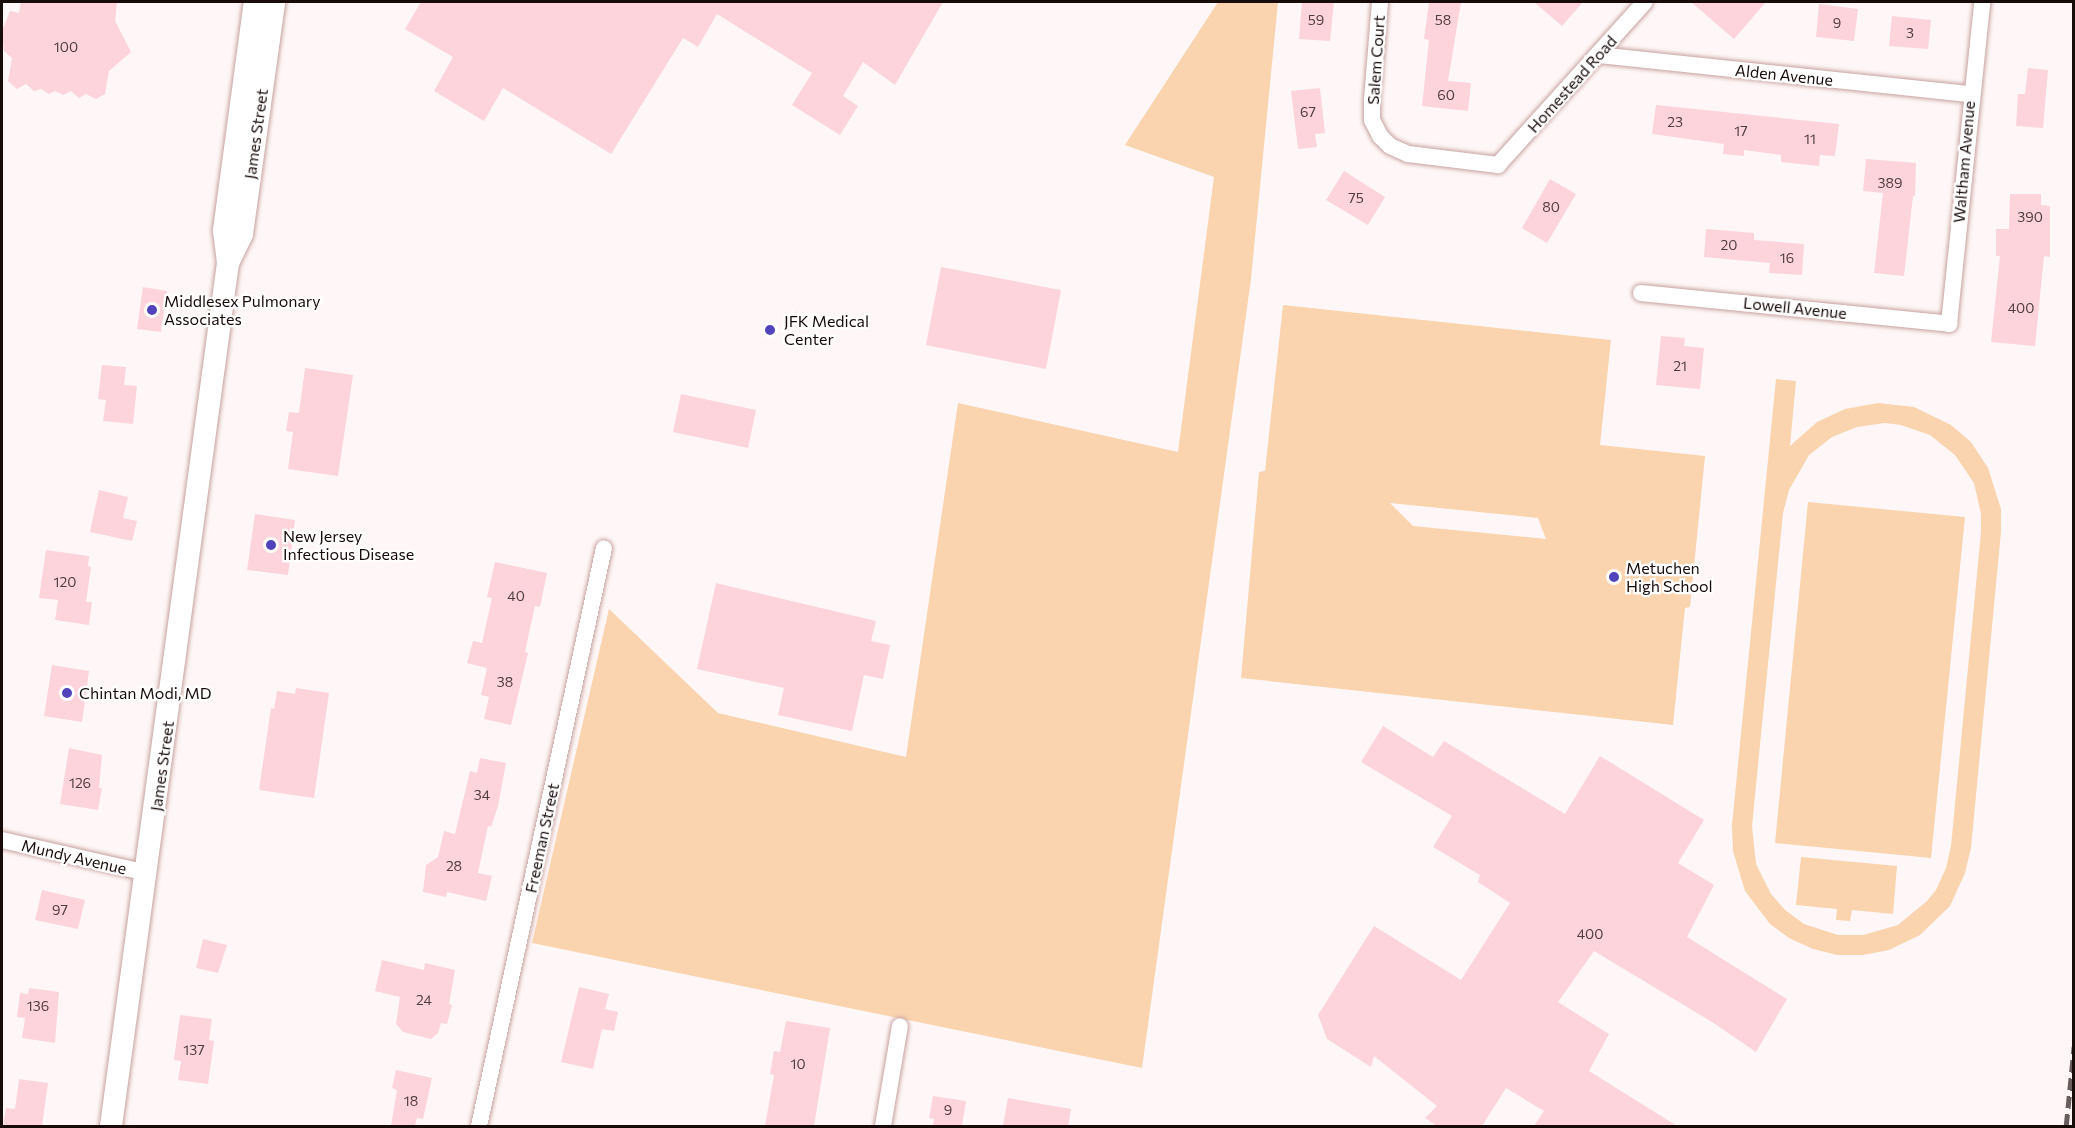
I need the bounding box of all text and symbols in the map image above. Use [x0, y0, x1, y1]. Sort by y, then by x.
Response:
house number: 59 [1308, 12, 1324, 28]
house number: 58 [1435, 12, 1451, 28]
street label: Salem Court [1363, 15, 1389, 105]
house number: 9 [1833, 15, 1841, 31]
house number: 3 [1906, 25, 1914, 41]
street label: Homestead Road [1523, 31, 1621, 137]
house number: 100 [54, 39, 78, 55]
street label: Alden Avenue [1734, 60, 1834, 90]
house number: 60 [1437, 87, 1455, 103]
street label: James Street [240, 88, 272, 180]
street label: Waltham Avenue [1949, 100, 1979, 224]
house number: 67 [1300, 104, 1316, 120]
house number: 23 [1667, 114, 1683, 130]
house number: 17 [1734, 123, 1748, 139]
house number: 11 [1804, 131, 1816, 147]
house number: 389 [1878, 175, 1902, 191]
house number: 75 [1348, 190, 1364, 206]
house number: 80 [1542, 199, 1560, 215]
house number: 390 [2017, 209, 2043, 225]
house number: 20 [1721, 237, 1737, 253]
house number: 16 [1780, 250, 1794, 266]
place label: Middlesex Pulmonary Associates [164, 291, 320, 329]
street label: Lowell Avenue [1742, 293, 1848, 323]
house number: 400 [2008, 300, 2034, 316]
marker: Middlesex Pulmonary Associates [145, 303, 159, 317]
place label: JFK Medical Center [784, 311, 869, 349]
marker: JFK Medical Center [761, 321, 779, 339]
house number: 21 [1673, 358, 1687, 374]
place label: New Jersey Infectious Disease [283, 526, 414, 564]
marker: New Jersey Infectious Disease [264, 538, 278, 552]
place label: Metuchen High School [1626, 558, 1713, 596]
marker: Metuchen High School [1607, 570, 1621, 584]
house number: 120 [54, 574, 76, 590]
house number: 40 [507, 588, 525, 604]
house number: 38 [497, 674, 513, 690]
place label: Chintan Modi, MD [79, 683, 212, 703]
marker: Chintan Modi, MD [60, 686, 74, 700]
street label: James Street [146, 720, 178, 812]
house number: 126 [69, 775, 91, 791]
street label: Freeman Street [521, 781, 563, 895]
house number: 34 [474, 787, 490, 803]
street label: Mundy Avenue [20, 836, 128, 878]
house number: 28 [446, 858, 462, 874]
house number: 97 [52, 902, 68, 918]
house number: 400 [1577, 926, 1603, 942]
house number: 24 [416, 992, 432, 1008]
house number: 136 [27, 998, 49, 1014]
house number: 137 [183, 1042, 205, 1058]
house number: 10 [790, 1056, 806, 1072]
house number: 18 [404, 1093, 418, 1109]
house number: 9 [944, 1102, 952, 1118]

